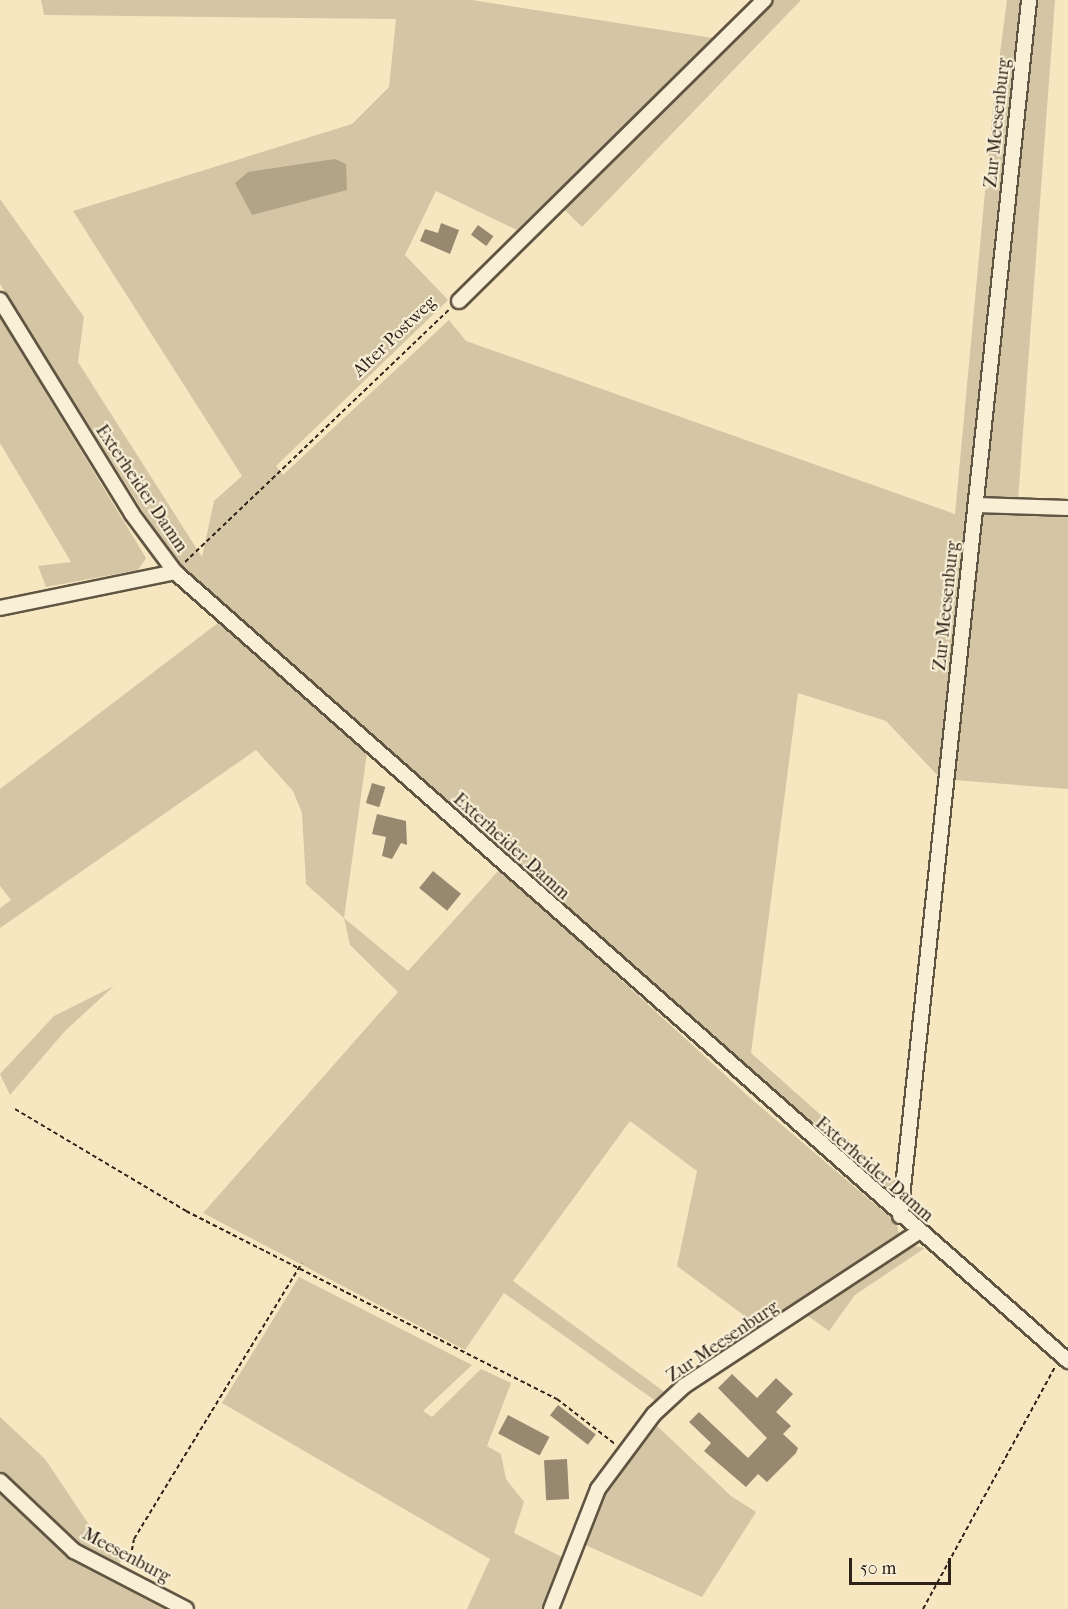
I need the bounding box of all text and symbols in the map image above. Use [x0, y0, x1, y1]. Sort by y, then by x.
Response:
street label: Zur Meesenburg [980, 57, 1016, 189]
street label: Alter Postweg [349, 292, 441, 382]
street label: Exterheider Damm [90, 421, 192, 557]
street label: Zur Meesenburg [929, 540, 965, 672]
street label: Exterheider Damm [448, 789, 574, 905]
street label: Exterheider Damm [810, 1113, 938, 1227]
street label: Zur Meesenburg [663, 1297, 783, 1387]
street label: Meesenburg [78, 1524, 174, 1588]
scale bar [852, 1546, 954, 1584]
text: 50 m [860, 1558, 896, 1579]

